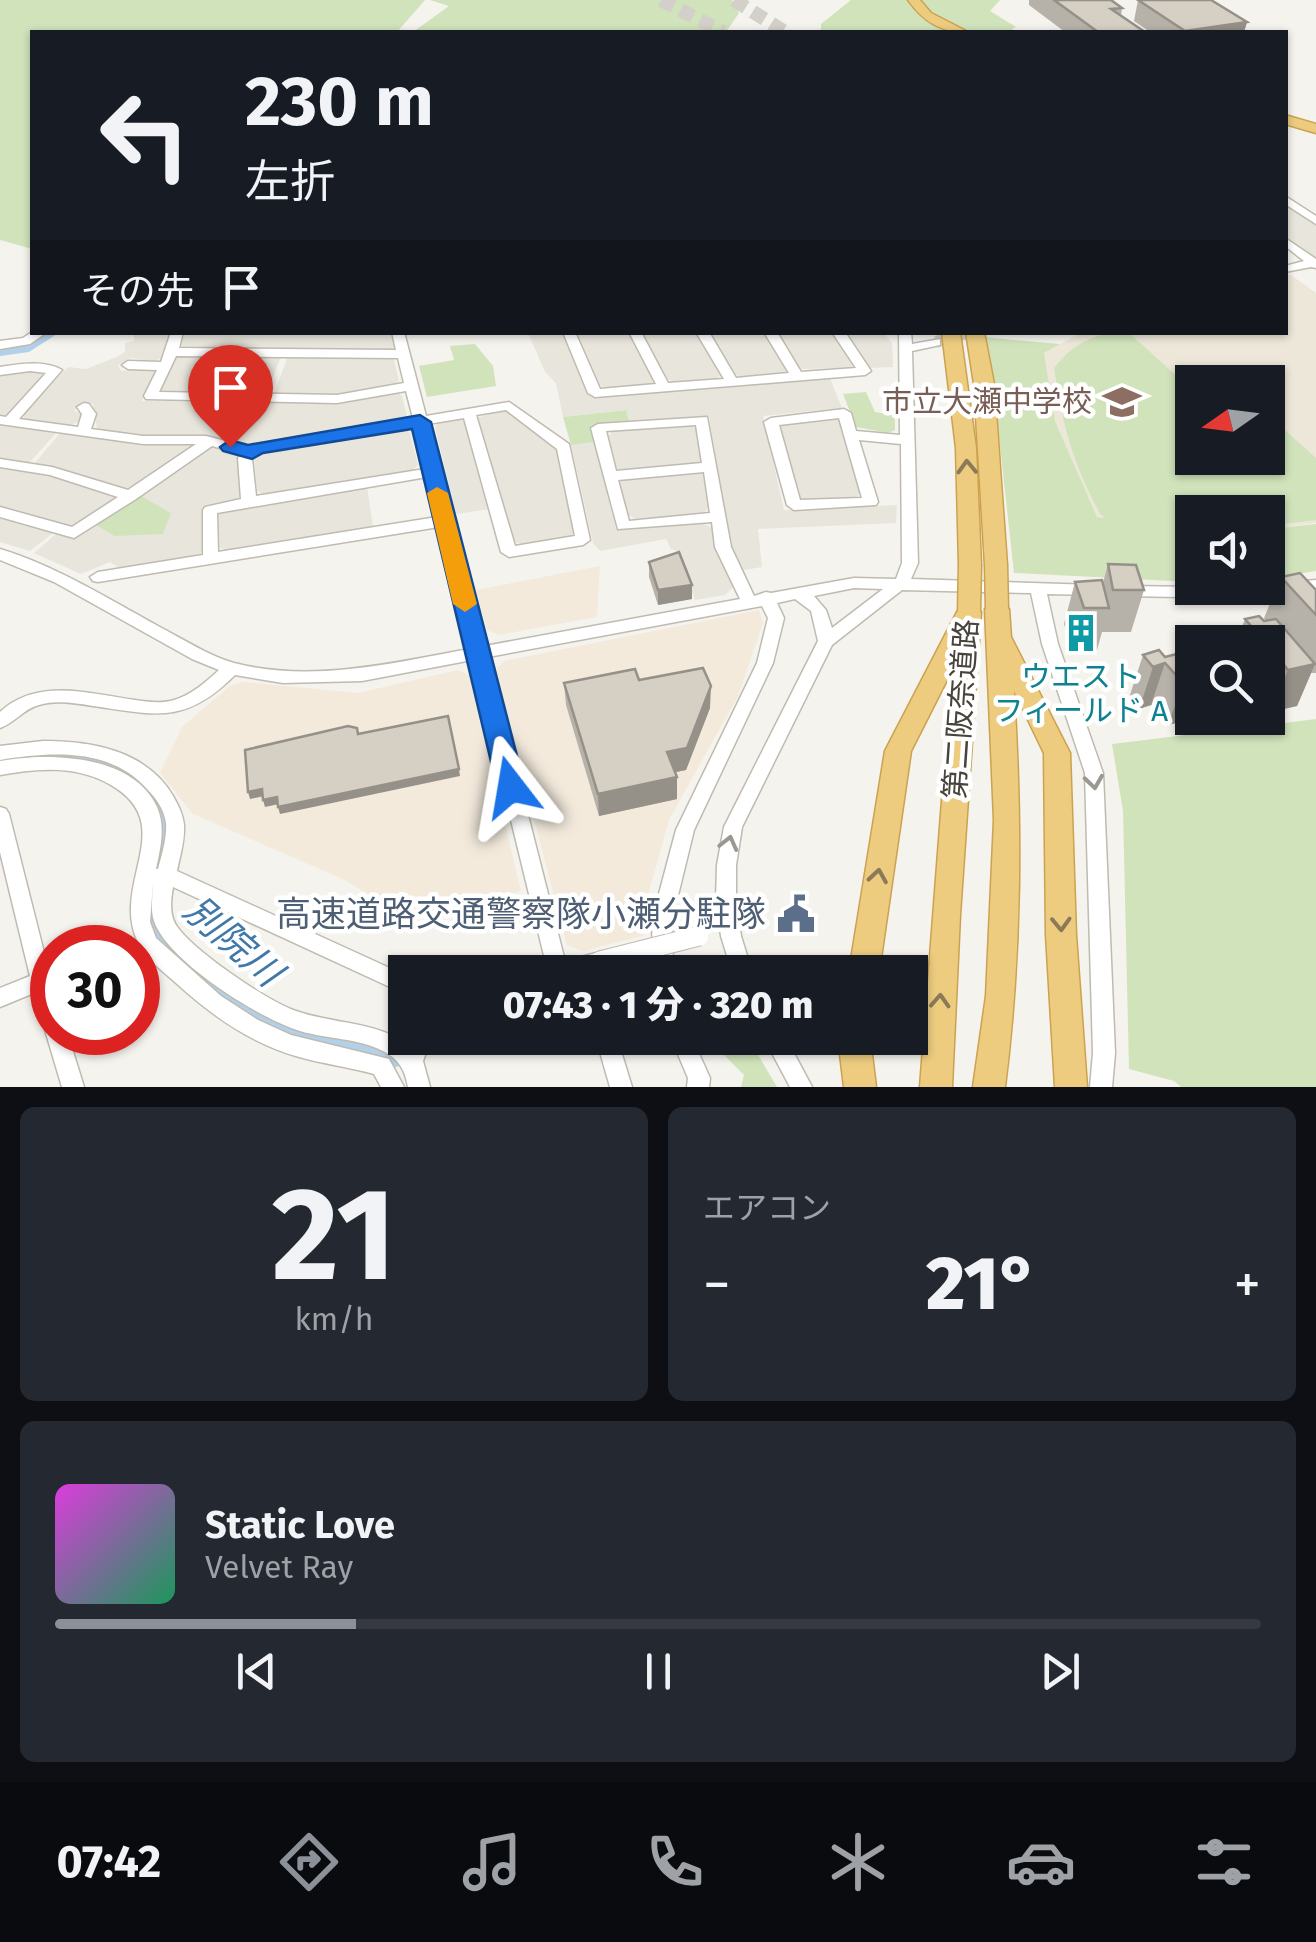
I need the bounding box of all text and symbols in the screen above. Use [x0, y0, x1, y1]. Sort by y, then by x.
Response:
text: 230 m [245, 60, 434, 144]
icon: left [80, 70, 210, 200]
text: 左折 [245, 155, 335, 209]
icon: arrive [214, 260, 269, 315]
text: その先 [80, 268, 194, 314]
pin [188, 345, 273, 448]
icon: arrive [203, 360, 258, 415]
north arrow [1175, 365, 1285, 475]
map controls [1175, 365, 1285, 735]
school or university icon: 市立大瀬中学校 [1101, 381, 1143, 423]
place label: 市立大瀬中学校 [882, 384, 1092, 420]
one-way arrow [956, 459, 977, 475]
button: sound [1175, 495, 1285, 605]
building icon: ウエスト フィールド A [1060, 612, 1102, 654]
street label: 第二阪奈道路 [937, 618, 985, 800]
button: search [1175, 625, 1285, 735]
place label: ウエスト フィールド A [994, 659, 1169, 729]
position arrow [459, 735, 563, 839]
one-way arrow [1083, 774, 1104, 790]
one-way arrow [717, 835, 738, 852]
one-way arrow [867, 868, 888, 884]
water label: 別院川 [175, 886, 294, 998]
place label: 高速道路交通警察隊小瀬分駐隊 [276, 893, 766, 935]
public building icon: 高速道路交通警察隊小瀬分駐隊 [775, 893, 817, 935]
one-way arrow [1051, 917, 1072, 933]
speed limit sign: 30 [30, 925, 160, 1055]
text: 07:43 · 1 分 · 320 m [503, 982, 813, 1028]
one-way arrow [929, 992, 950, 1008]
text: 21 [272, 1157, 396, 1313]
text: エアコン [703, 1189, 831, 1227]
text: 21° [926, 1239, 1038, 1329]
text: − [703, 1252, 731, 1318]
text: + [1234, 1252, 1261, 1318]
text: km/h [294, 1300, 374, 1338]
text: Static Love [205, 1502, 395, 1548]
text: Velvet Ray [205, 1548, 353, 1586]
icon: previous [229, 1644, 284, 1699]
icon: pause [631, 1644, 686, 1699]
icon: next [1033, 1644, 1088, 1699]
icon: directions [274, 1827, 344, 1897]
icon: music [457, 1827, 527, 1897]
icon: phone [640, 1827, 710, 1897]
icon: climate [823, 1827, 893, 1897]
icon: car [1006, 1827, 1076, 1897]
icon: filters [1189, 1827, 1259, 1897]
text: 07:42 [57, 1835, 161, 1889]

